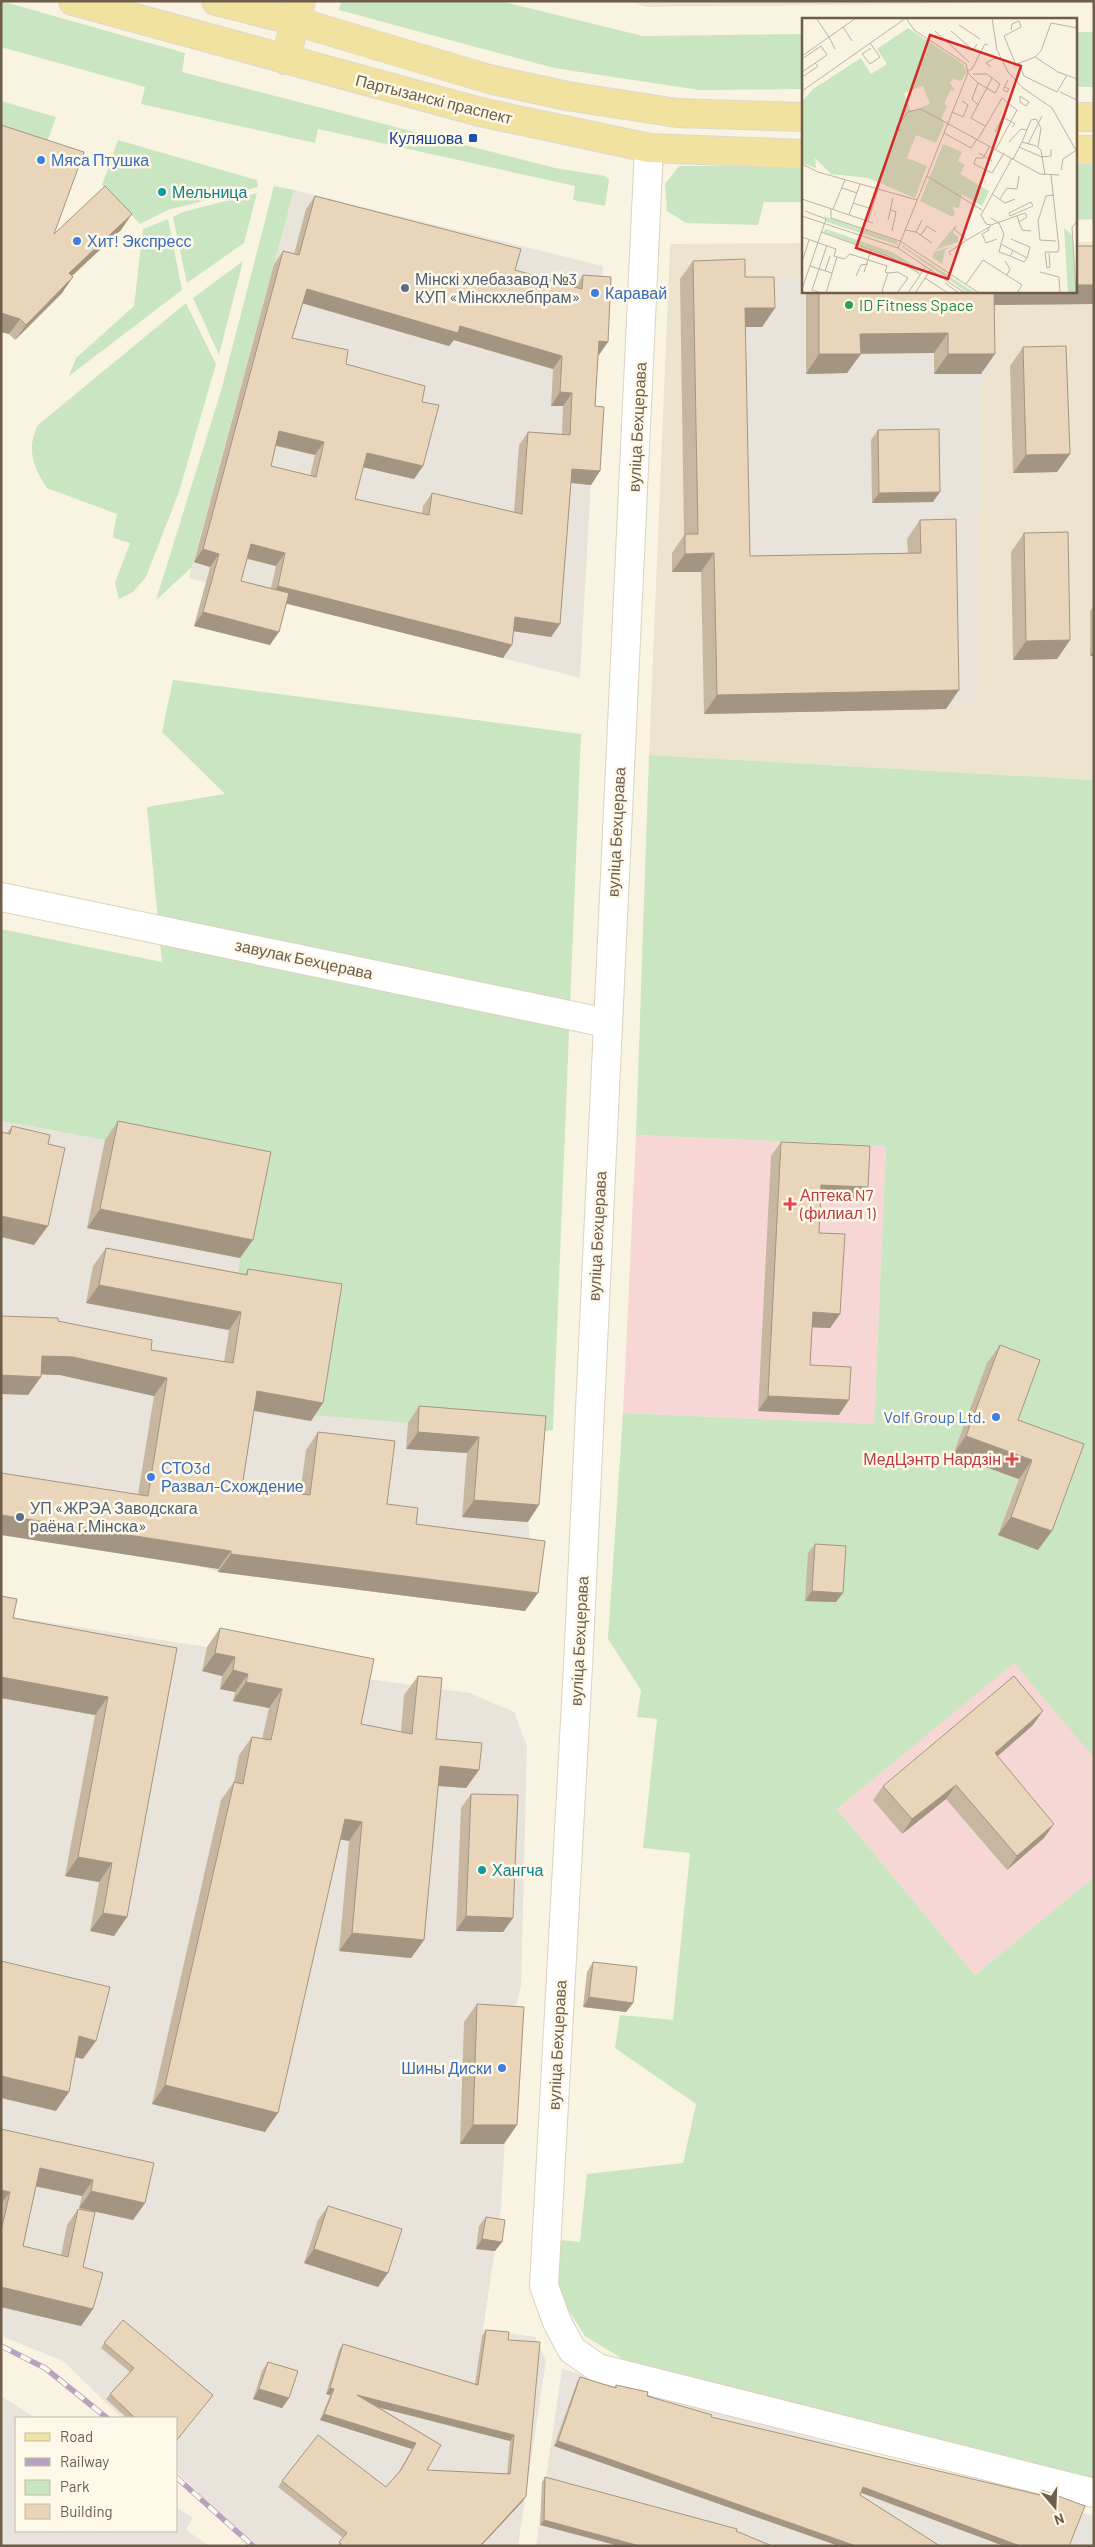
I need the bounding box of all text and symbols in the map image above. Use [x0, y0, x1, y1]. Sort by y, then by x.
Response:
inset map [802, 18, 1078, 292]
street label: Партызанскі праспект [354, 70, 515, 127]
place label: Куляшова [389, 128, 463, 147]
marker: Куляшова [467, 132, 479, 144]
place label: Мяса Птушка [51, 150, 149, 169]
marker: Мяса Птушка [35, 154, 47, 166]
place label: Мельница [172, 182, 247, 201]
marker: Мельница [156, 186, 168, 198]
place label: Хит! Экспресс [87, 231, 191, 250]
marker: Хит! Экспресс [71, 235, 83, 247]
place label: Мінскі хлебазавод №3 КУП «Мінскхлебпрам» [415, 269, 580, 306]
marker: Мінскі хлебазавод №3 КУП «Мінскхлебпрам» [399, 282, 411, 294]
place label: Каравай [605, 283, 667, 302]
marker: Каравай [589, 287, 601, 299]
place label: ID Fitness Space [859, 295, 974, 314]
marker: ID Fitness Space [843, 299, 855, 311]
street label: вуліца Бехцерава [624, 362, 649, 492]
street label: вуліца Бехцерава [603, 767, 628, 897]
street label: завулак Бехцерава [233, 935, 375, 982]
street label: вуліца Бехцерава [584, 1171, 609, 1301]
place label: Аптека N7 (филиал 1) [799, 1185, 877, 1222]
marker: Аптека N7 (филиал 1) [784, 1198, 796, 1210]
place label: Volf Group Ltd. [884, 1407, 986, 1426]
marker: Volf Group Ltd. [990, 1411, 1002, 1423]
place label: МедЦэнтр Нардзін [863, 1449, 1001, 1468]
marker: МедЦэнтр Нардзін [1005, 1452, 1019, 1466]
place label: СТО3d Развал-Схождение [161, 1458, 304, 1495]
marker: СТО3d Развал-Схождение [145, 1471, 157, 1483]
place label: УП «ЖРЭА Заводскага раёна г.Мінска» [30, 1498, 198, 1535]
marker: УП «ЖРЭА Заводскага раёна г.Мінска» [14, 1511, 26, 1523]
street label: вуліца Бехцерава [566, 1576, 591, 1706]
place label: Хангча [492, 1860, 544, 1879]
marker: Хангча [476, 1864, 488, 1876]
street label: вуліца Бехцерава [544, 1980, 569, 2110]
place label: Шины Диски [401, 2058, 492, 2077]
marker: Шины Диски [496, 2062, 508, 2074]
legend [15, 2417, 178, 2532]
text: Road [60, 2427, 93, 2445]
text: Railway [60, 2452, 109, 2470]
text: Park [60, 2477, 90, 2495]
north arrow [1030, 2482, 1080, 2532]
text: Building [60, 2502, 113, 2520]
text: N [1052, 2510, 1067, 2529]

